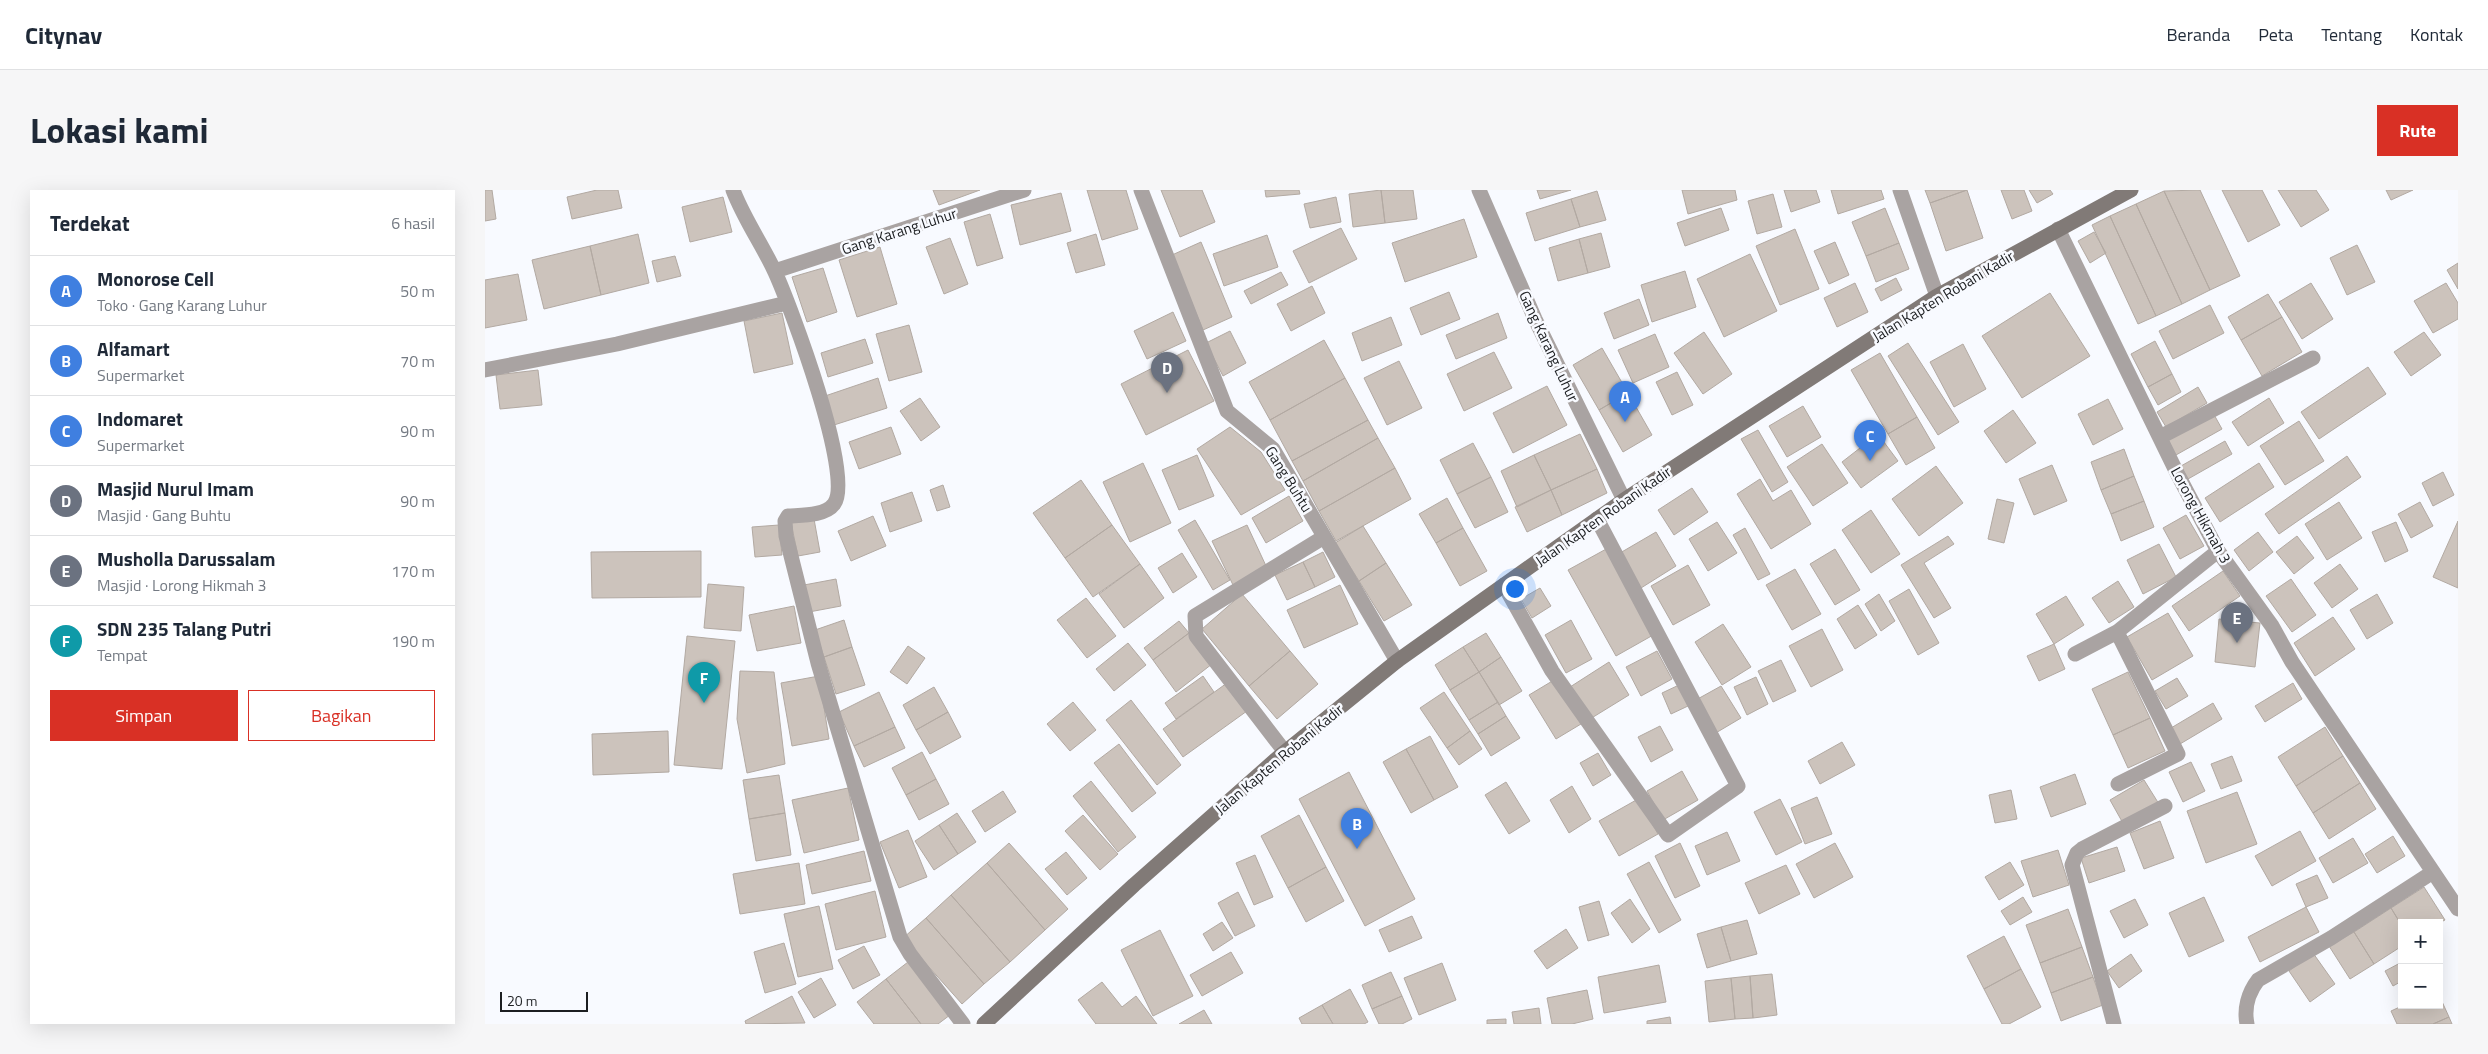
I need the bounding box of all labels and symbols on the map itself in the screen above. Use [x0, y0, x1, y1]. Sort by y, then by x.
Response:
street label: Gang Karang Luhur [838, 202, 960, 260]
street label: Jalan Kapten Robani Kadir [1868, 244, 2018, 348]
street label: Gang Karang Luhur [1513, 287, 1585, 405]
pin: D [1151, 352, 1183, 393]
pin: A [1609, 381, 1641, 422]
pin: C [1854, 420, 1886, 461]
street label: Gang Buhtu [1260, 441, 1318, 517]
street label: Jalan Kapten Robani Kadir [1530, 460, 1676, 572]
street label: Lorong Hikmah 3 [2165, 462, 2237, 568]
your location [1502, 576, 1528, 602]
pin: E [2221, 602, 2253, 643]
pin: F [688, 662, 720, 703]
street label: Jalan Kapten Robani Kadir [1210, 698, 1348, 820]
pin: B [1341, 808, 1373, 849]
scale bar [500, 989, 587, 1012]

